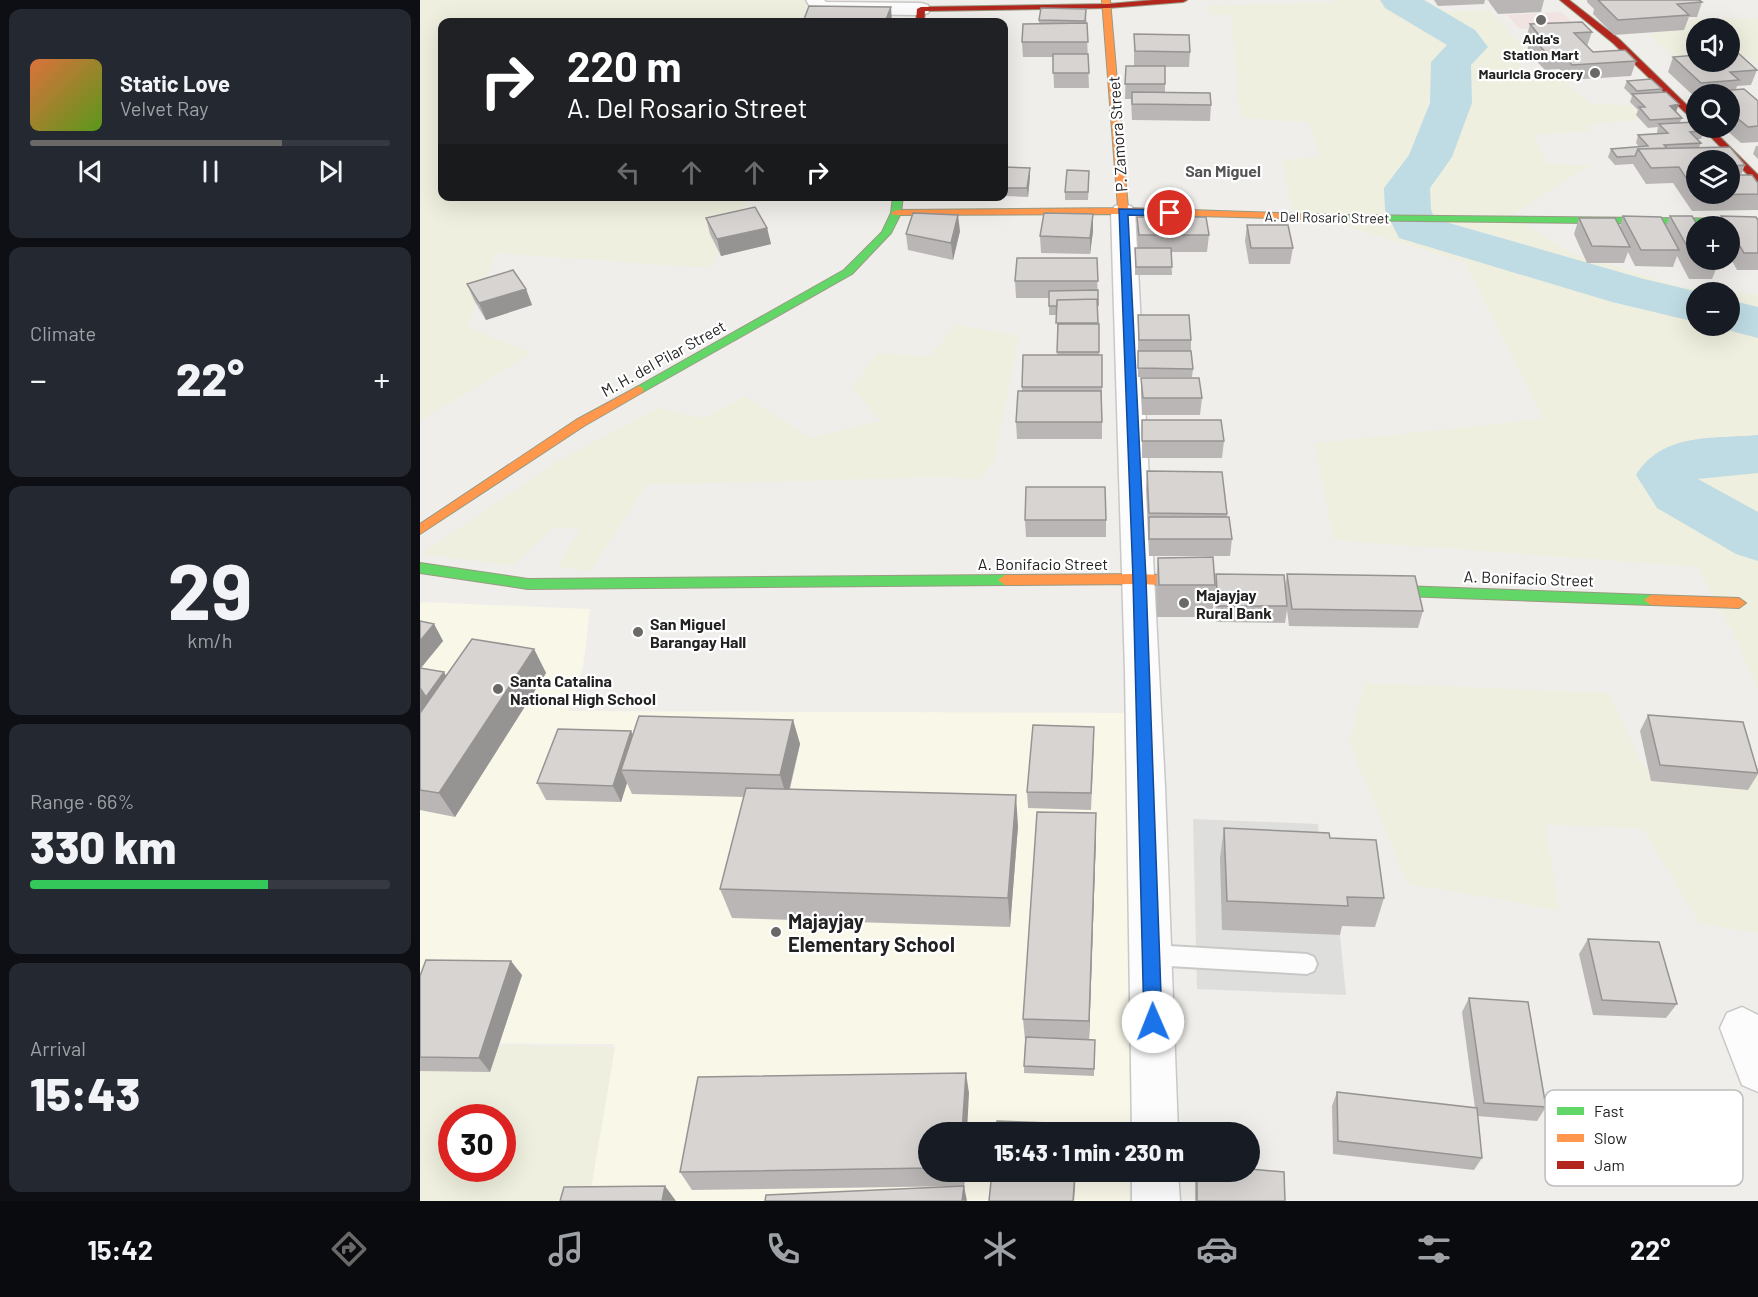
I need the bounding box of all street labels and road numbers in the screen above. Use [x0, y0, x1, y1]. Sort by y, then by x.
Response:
street label: P. Zamora Street [1103, 75, 1131, 193]
street label: A. Del Rosario Street [1265, 207, 1389, 227]
street label: M. H. del Pilar Street [597, 316, 729, 400]
street label: A. Bonifacio Street [978, 554, 1108, 573]
street label: A. Bonifacio Street [1464, 566, 1594, 590]

